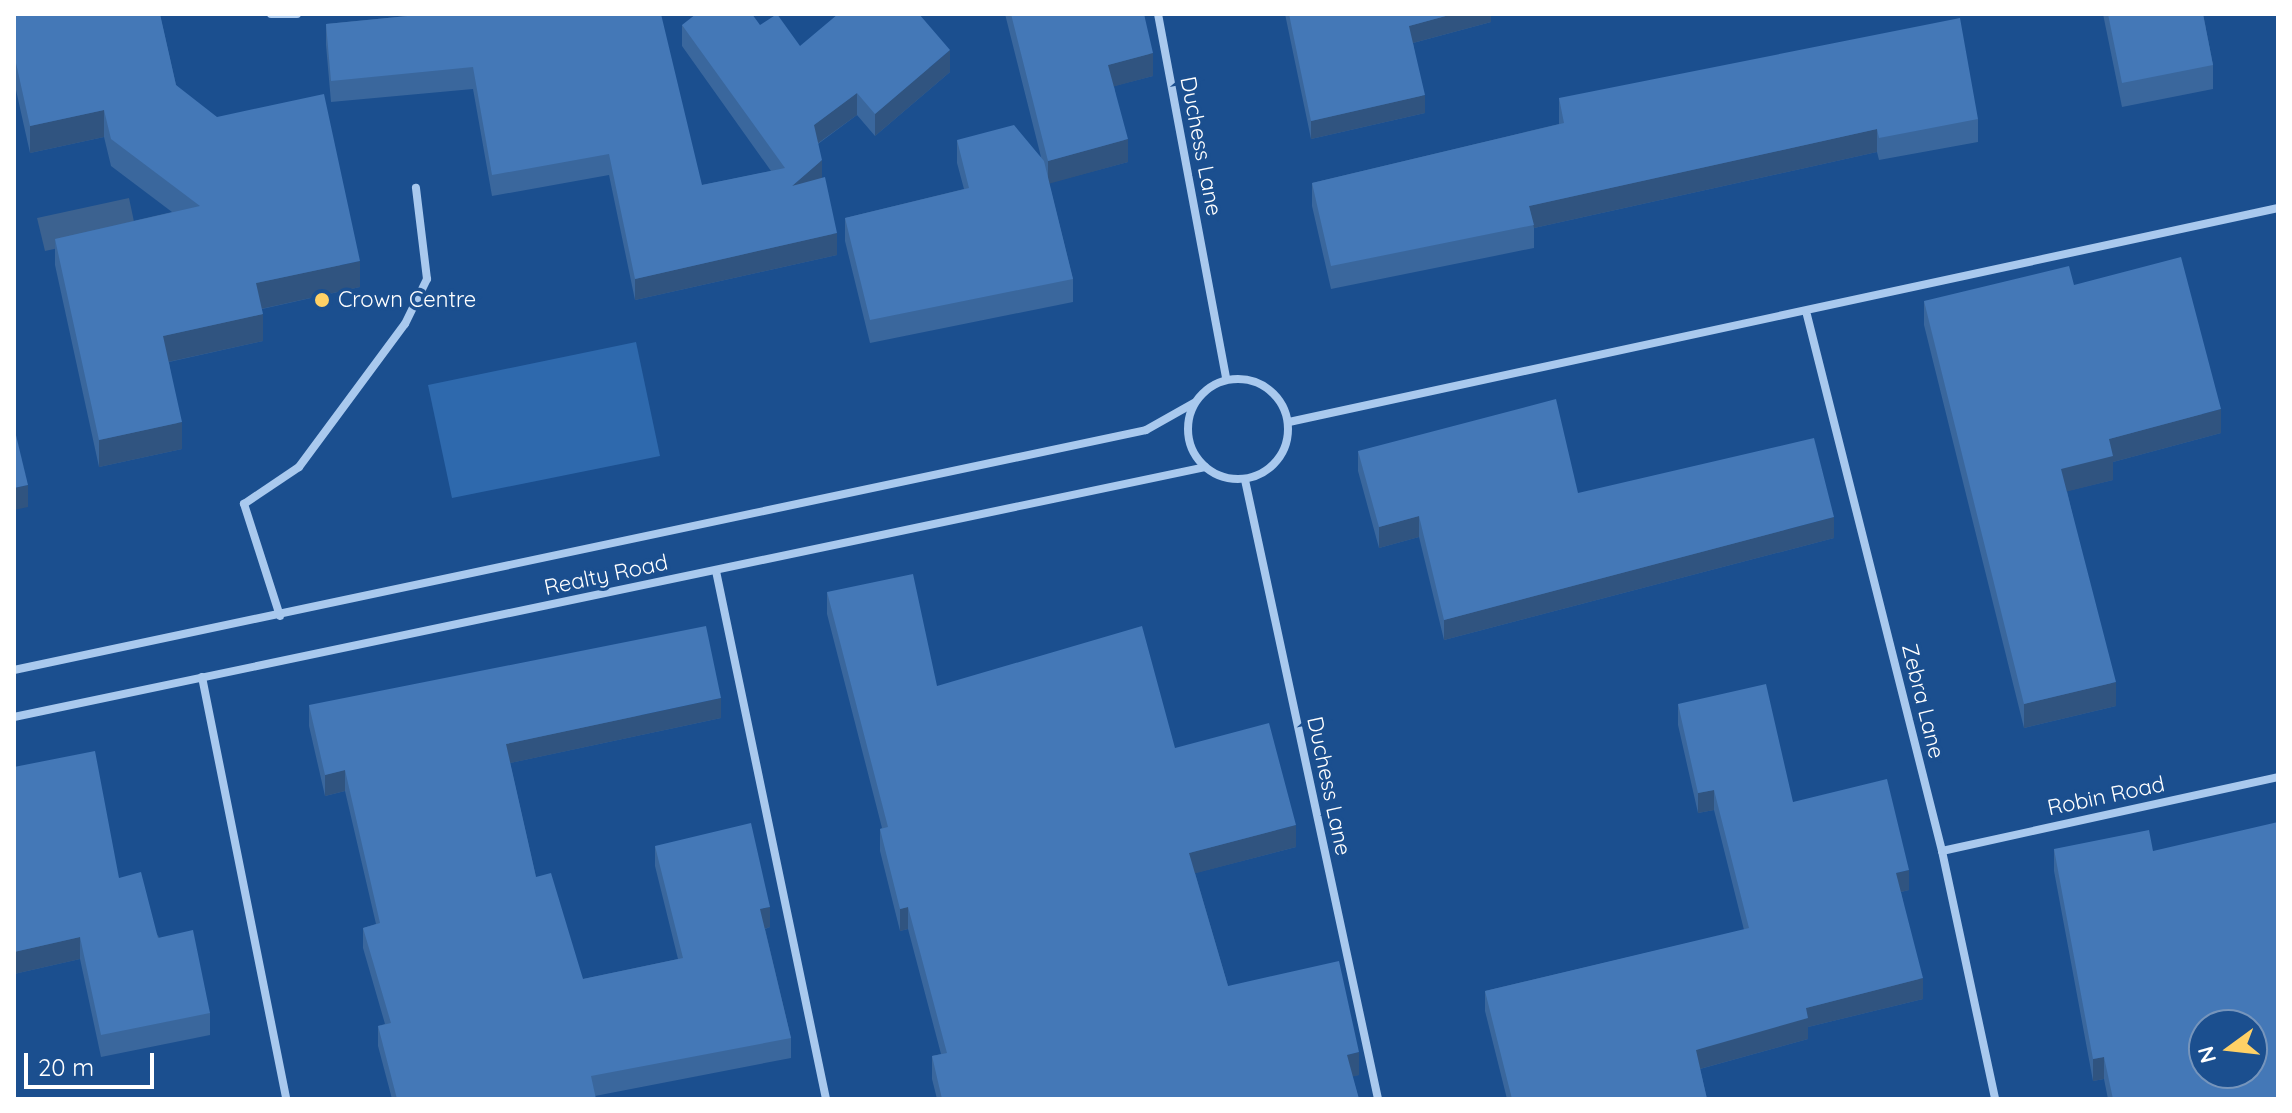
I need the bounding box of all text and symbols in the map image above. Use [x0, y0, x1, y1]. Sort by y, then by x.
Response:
street label: Duchess Lane [1175, 74, 1227, 218]
place label: Crown Centre [338, 287, 476, 313]
marker: Crown Centre [313, 291, 331, 309]
street label: Realty Road [542, 549, 670, 601]
street label: Zebra Lane [1896, 641, 1950, 761]
street label: Duchess Lane [1301, 714, 1357, 858]
street label: Robin Road [2045, 771, 2167, 821]
north arrow [2188, 1009, 2268, 1089]
scale bar [28, 1037, 158, 1087]
text: N [2191, 1043, 2222, 1066]
text: 20 m [38, 1052, 94, 1082]

